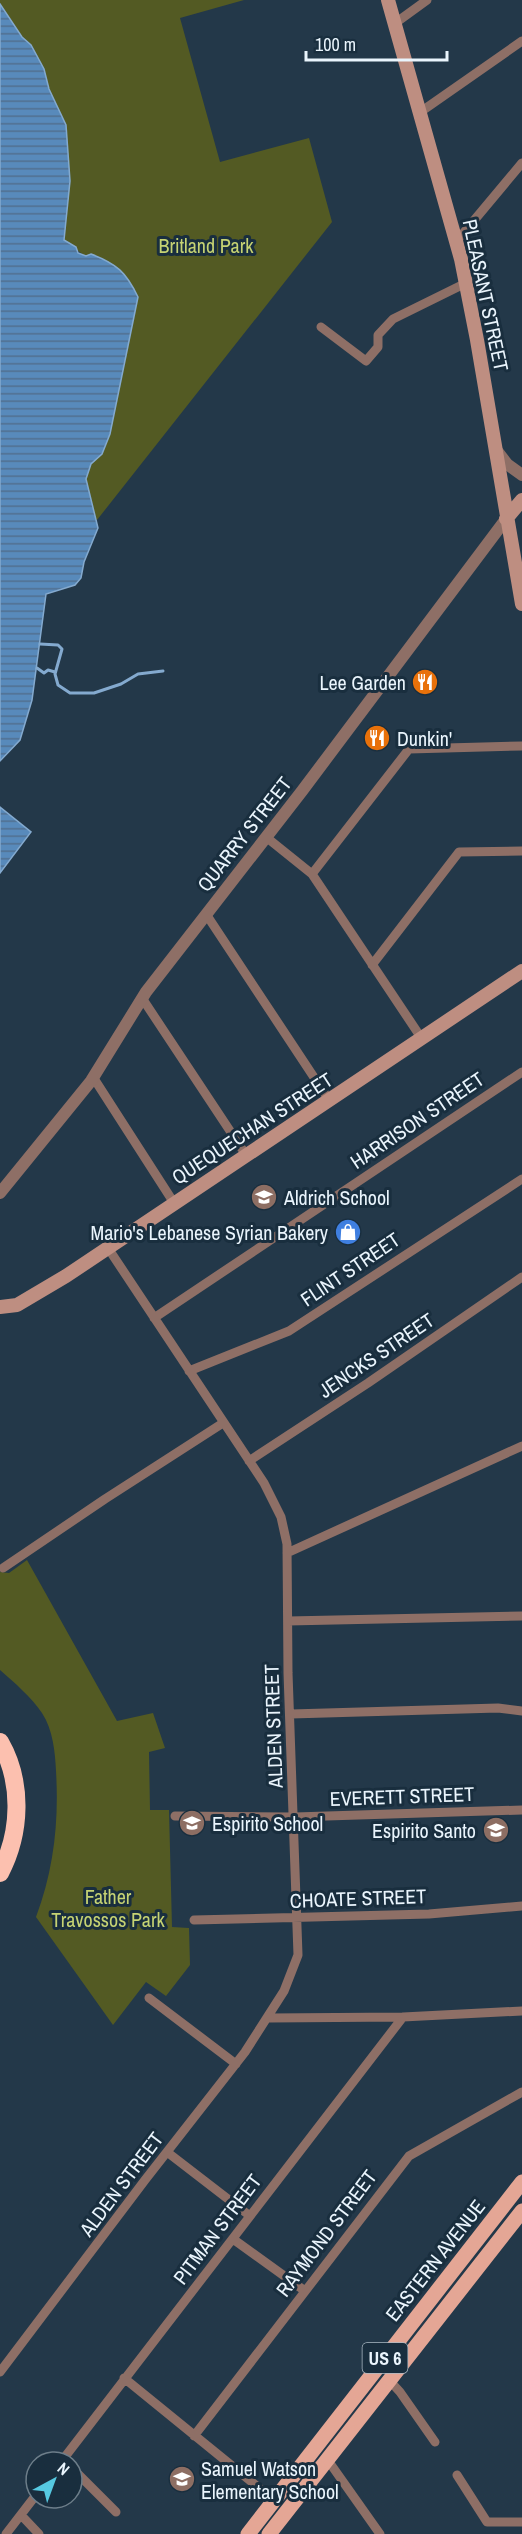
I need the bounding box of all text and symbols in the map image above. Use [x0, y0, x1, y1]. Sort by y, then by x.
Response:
scale bar [306, 24, 447, 62]
text: 100 m [315, 32, 356, 57]
street label: PLEASANT STREET [457, 217, 515, 373]
park label: Britland Park [159, 232, 254, 259]
restaurant icon: Lee Garden [410, 667, 440, 697]
place label: Lee Garden [319, 669, 406, 696]
restaurant icon: Dunkin' [362, 723, 392, 753]
place label: Dunkin' [397, 725, 452, 752]
street label: QUARRY STREET [191, 771, 297, 897]
street label: HARRISON STREET [345, 1065, 489, 1175]
street label: QUEQUECHAN STREET [166, 1066, 338, 1190]
school or university icon: Aldrich School [249, 1182, 279, 1212]
place label: Aldrich School [283, 1184, 390, 1211]
shop icon: Mario's Lebanese Syrian Bakery [333, 1217, 363, 1247]
place label: Mario's Lebanese Syrian Bakery [91, 1219, 329, 1246]
street label: FLINT STREET [295, 1226, 405, 1312]
street label: JENCKS STREET [313, 1306, 439, 1404]
street label: ALDEN STREET [257, 1664, 289, 1789]
street label: EVERETT STREET [329, 1780, 475, 1812]
school or university icon: Espirito School [177, 1808, 207, 1838]
place label: Espirito School [212, 1810, 323, 1837]
school or university icon: Espirito Santo [481, 1815, 511, 1845]
place label: Espirito Santo [372, 1817, 476, 1844]
street label: CHOATE STREET [289, 1882, 427, 1914]
park label: Father Travossos Park [51, 1883, 165, 1933]
street label: ALDEN STREET [72, 2126, 169, 2242]
street label: RAYMOND STREET [270, 2164, 382, 2302]
street label: PITMAN STREET [167, 2168, 267, 2290]
street label: EASTERN AVENUE [379, 2194, 491, 2326]
road number: US 6 [362, 2343, 408, 2373]
north arrow [24, 2450, 84, 2510]
place label: Samuel Watson Elementary School [201, 2455, 339, 2505]
text: N [53, 2457, 75, 2480]
school or university icon: Samuel Watson Elementary School [167, 2464, 197, 2494]

